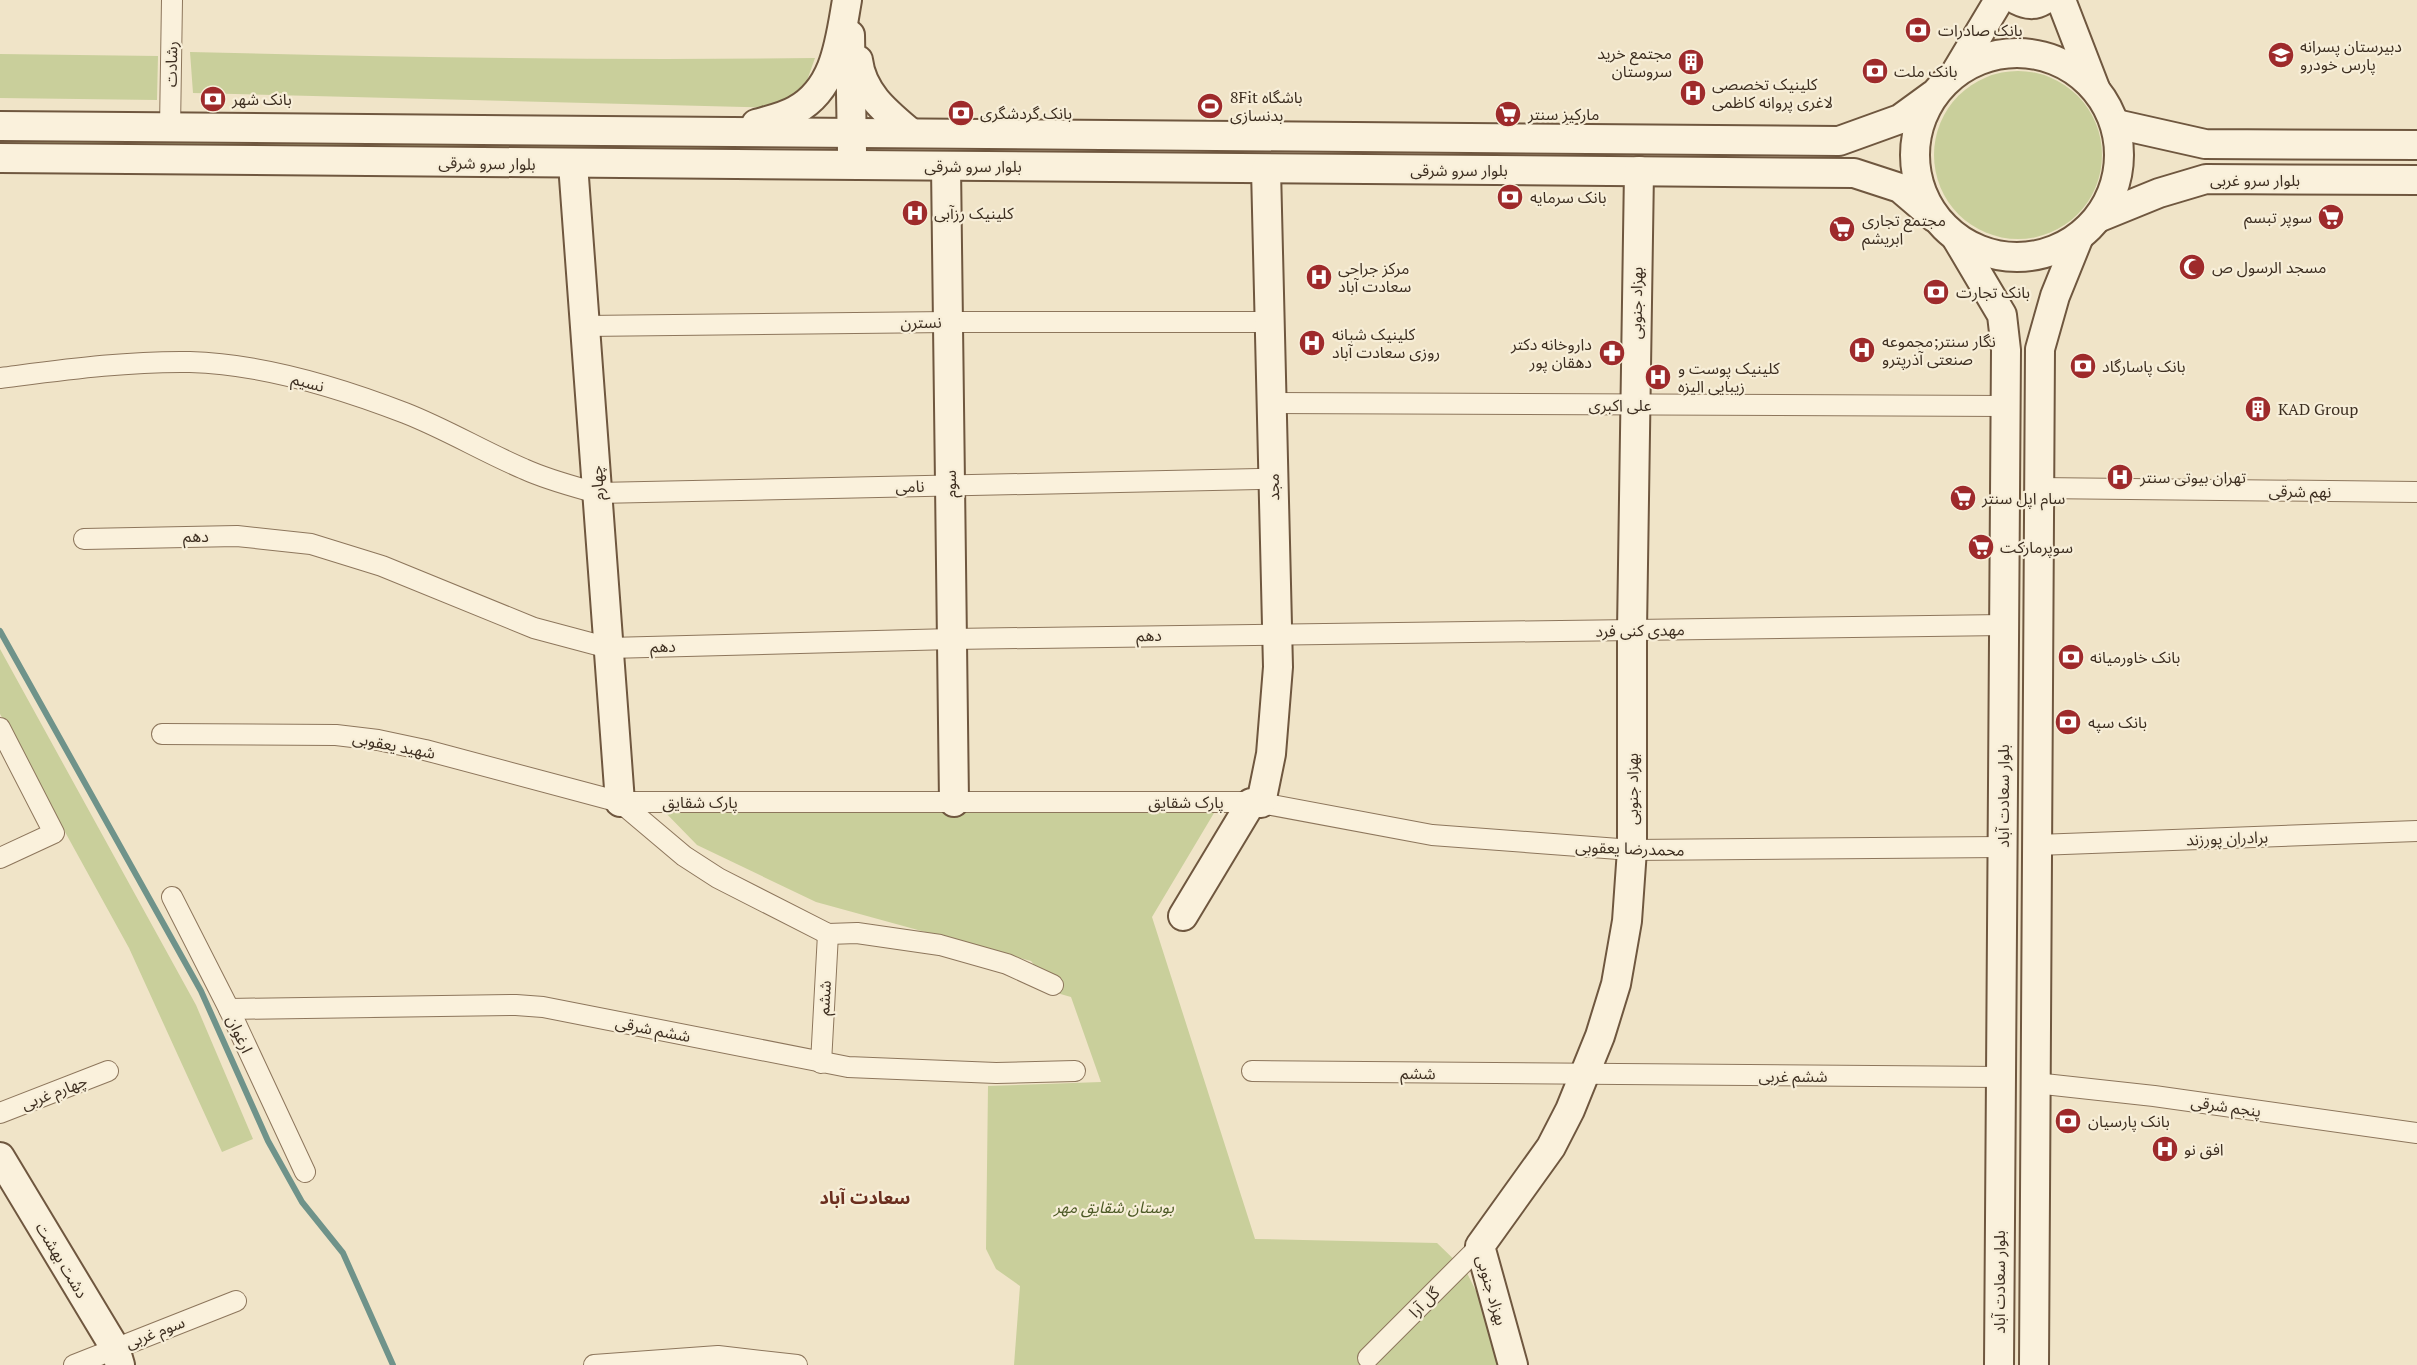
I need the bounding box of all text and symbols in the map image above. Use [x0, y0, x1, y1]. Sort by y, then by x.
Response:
bank icon: بانک صادرات [1903, 15, 1933, 45]
place label: بانک صادرات [1938, 19, 2023, 41]
place label: دبیرستان پسرانه پارس خودرو [2300, 35, 2402, 75]
school or university icon: دبیرستان پسرانه پارس خودرو [2266, 40, 2296, 70]
street label: رشادت [160, 41, 182, 87]
place label: مجتمع خرید سروستان [1597, 42, 1672, 82]
building icon: مجتمع خرید سروستان [1676, 47, 1706, 77]
bank icon: بانک ملت [1860, 56, 1890, 86]
place label: بانک ملت [1894, 60, 1957, 82]
place label: کلینیک تخصصی لاغری پروانه کاظمی [1712, 73, 1833, 113]
hospital icon: کلینیک تخصصی لاغری پروانه کاظمی [1678, 78, 1708, 108]
bank icon: بانک شهر [198, 84, 228, 114]
place label: 8Fit باشگاه بدنسازی [1230, 86, 1303, 126]
place label: بانک شهر [231, 88, 292, 110]
sports icon: 8Fit باشگاه بدنسازی [1195, 91, 1225, 121]
bank icon: بانک گردشگری [946, 98, 976, 128]
supermarket icon: مارکیز سنتر [1493, 99, 1523, 129]
place label: بانک گردشگری [980, 102, 1072, 124]
place label: مارکیز سنتر [1527, 103, 1599, 125]
street label: بلوار سرو شرقی [438, 151, 536, 175]
street label: بلوار سرو شرقی [924, 155, 1022, 177]
street label: بلوار سرو شرقی [1410, 159, 1508, 181]
street label: بلوار سرو غربی [2210, 169, 2300, 191]
bank icon: بانک سرمایه [1495, 182, 1525, 212]
place label: بانک سرمایه [1530, 186, 1607, 208]
hospital icon: کلینیک رزآبی [900, 198, 930, 228]
place label: کلینیک رزآبی [934, 202, 1014, 224]
supermarket icon: سوپر تبسم [2316, 202, 2346, 232]
place label: سوپر تبسم [2244, 206, 2312, 230]
place label: مجتمع تجاری ابریشم [1862, 209, 1946, 251]
supermarket icon: مجتمع تجاری ابریشم [1827, 214, 1857, 244]
mosque icon: مسجد الرسول ص [2177, 252, 2207, 282]
place label: مسجد الرسول ص [2212, 256, 2326, 278]
place label: مرکز جراحی سعادت آباد [1338, 257, 1411, 297]
hospital icon: مرکز جراحی سعادت آباد [1304, 262, 1334, 292]
street label: بهزاد جنوبی [1624, 267, 1648, 339]
bank icon: بانک تجارت [1921, 277, 1951, 307]
place label: بانک تجارت [1956, 281, 2030, 303]
street label: نسترن [900, 311, 942, 333]
place label: کلینیک شبانه روزی سعادت آباد [1332, 323, 1440, 363]
hospital icon: کلینیک شبانه روزی سعادت آباد [1297, 328, 1327, 358]
place label: نگار سنتر;مجموعه صنعتی آذرپترو [1882, 330, 1996, 370]
place label: داروخانه دکتر دهقان پور [1510, 333, 1592, 373]
hospital icon: نگار سنتر;مجموعه صنعتی آذرپترو [1847, 335, 1877, 365]
pharmacy icon: داروخانه دکتر دهقان پور [1597, 338, 1627, 368]
bank icon: بانک پاسارگاد [2068, 351, 2098, 381]
place label: بانک پاسارگاد [2102, 355, 2186, 377]
place label: کلینیک پوست و زیبایی الیزه [1678, 357, 1780, 397]
hospital icon: کلینیک پوست و زیبایی الیزه [1643, 362, 1673, 392]
street label: نسیم [289, 367, 327, 399]
street label: علی اکبری [1589, 394, 1651, 416]
building icon: KAD Group [2243, 394, 2273, 424]
place label: KAD Group [2278, 398, 2358, 420]
hospital icon: تهران بیوتی سنتر [2105, 462, 2135, 492]
street label: چهارم [585, 465, 611, 501]
place label: تهران بیوتی سنتر [2139, 466, 2246, 488]
street label: سوم [939, 470, 963, 498]
street label: مجد [1262, 473, 1284, 501]
street label: نامی [895, 475, 925, 497]
street label: نهم شرقی [2268, 479, 2331, 505]
supermarket icon: سام اپل سنتر [1948, 483, 1978, 513]
place label: سام اپل سنتر [1981, 487, 2065, 511]
street label: دهم [183, 525, 209, 549]
supermarket icon: سوپرمارکت [1966, 532, 1996, 562]
place label: سوپرمارکت [2000, 536, 2073, 558]
street label: مهدی کنی فرد [1595, 618, 1685, 642]
street label: دهم [1136, 624, 1162, 648]
street label: دهم [650, 635, 676, 659]
bank icon: بانک خاورمیانه [2056, 642, 2086, 672]
place label: بانک خاورمیانه [2090, 646, 2180, 668]
bank icon: بانک سپه [2053, 707, 2083, 737]
place label: بانک سپه [2088, 711, 2147, 733]
street label: شهید یعقوبی [351, 726, 437, 764]
street label: بلوار سعادت آباد [1992, 744, 2014, 848]
street label: بهزاد جنوبی [1621, 753, 1643, 825]
street label: پارک شقایق [662, 791, 738, 813]
street label: پارک شقایق [1148, 791, 1224, 813]
street label: برادران پورزند [2186, 826, 2268, 851]
street label: محمدرضا یعقوبی [1575, 835, 1685, 861]
street label: ششم [812, 980, 838, 1016]
street label: ارغوان [222, 1011, 258, 1057]
street label: ششم شرقی [613, 1011, 693, 1049]
street label: ششم [1400, 1062, 1436, 1086]
street label: ششم غربی [1758, 1065, 1828, 1089]
street label: چهارم غربی [18, 1069, 91, 1117]
street label: پنجم شرقی [2189, 1090, 2263, 1124]
bank icon: بانک پارسیان [2053, 1106, 2083, 1136]
place label: بانک پارسیان [2088, 1110, 2170, 1132]
hospital icon: افق نو [2150, 1134, 2180, 1164]
place label: افق نو [2184, 1138, 2224, 1160]
district label: سعادت آباد [820, 1185, 910, 1209]
park label: بوستان شقایق مهر [1052, 1196, 1174, 1218]
street label: دشت بهشت [31, 1218, 93, 1302]
street label: بلوار سعادت آباد [1988, 1230, 2010, 1334]
street label: بهزاد جنوبی [1471, 1252, 1513, 1328]
street label: گل آرا [1404, 1281, 1445, 1322]
street label: سوم غربی [122, 1311, 188, 1355]

